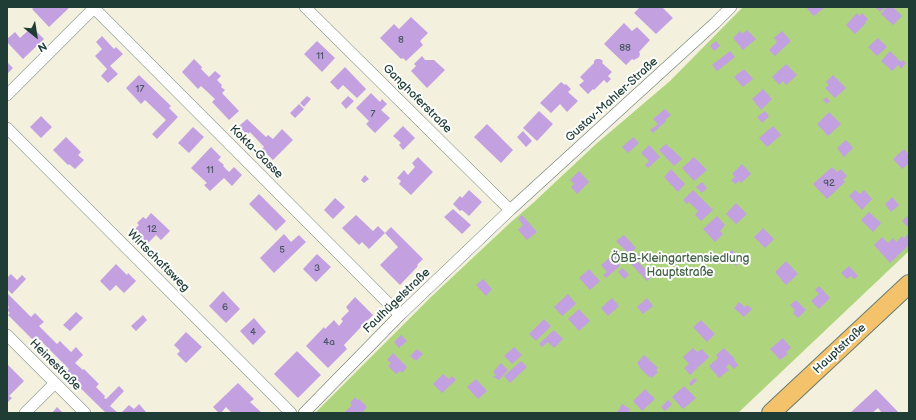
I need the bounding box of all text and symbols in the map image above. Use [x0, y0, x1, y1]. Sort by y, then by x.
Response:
north arrow [16, 16, 56, 56]
house number: 8 [398, 34, 404, 46]
text: N [35, 39, 49, 55]
house number: 88 [619, 42, 631, 54]
house number: 11 [316, 50, 324, 62]
street label: Gustav-Mahler-Straße [563, 55, 661, 145]
street label: Ganghoferstraße [379, 61, 455, 137]
house number: 17 [136, 83, 144, 95]
house number: 7 [371, 108, 375, 120]
street label: Kokta-Gasse [226, 122, 286, 182]
house number: 11 [206, 164, 214, 176]
house number: 92 [823, 177, 835, 189]
house number: 12 [147, 223, 157, 235]
street label: Wirtschaftsweg [124, 227, 192, 295]
house number: 5 [279, 244, 285, 256]
park label: ÖBB-Kleingartensiedlung Hauptstraße [611, 252, 749, 280]
house number: 3 [314, 262, 320, 274]
street label: Faulhügelstraße [361, 265, 433, 337]
house number: 6 [222, 301, 228, 313]
street label: Hauptstraße [811, 321, 869, 377]
house number: 4 [250, 326, 256, 338]
street label: Heinestraße [26, 336, 84, 394]
house number: 4a [323, 336, 335, 348]

